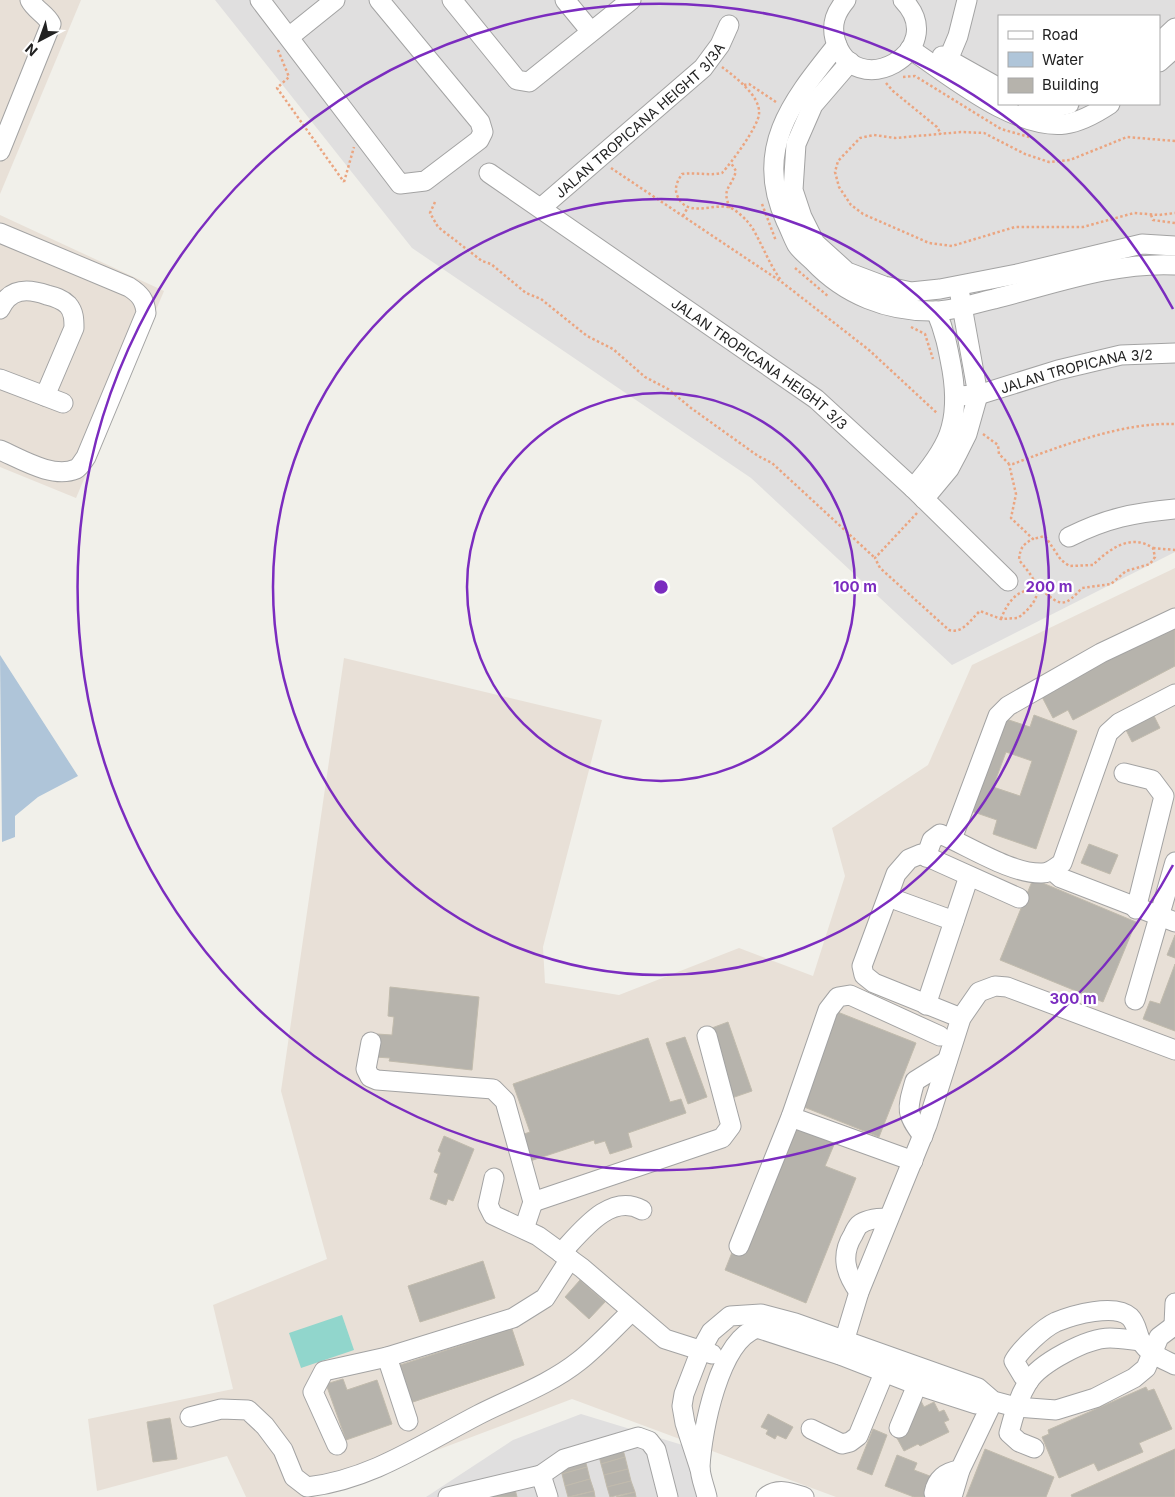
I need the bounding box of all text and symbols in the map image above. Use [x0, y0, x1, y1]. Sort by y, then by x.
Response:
north arrow [15, 15, 65, 65]
legend [998, 15, 1160, 105]
text: Road [1042, 25, 1078, 44]
street label: JALAN TROPICANA HEIGHT 3/3A [551, 39, 728, 201]
text: N [22, 40, 41, 60]
text: Water [1042, 50, 1084, 69]
text: Building [1042, 75, 1099, 94]
street label: JALAN TROPICANA HEIGHT 3/3 [669, 293, 851, 433]
street label: JALAN TROPICANA 3/2 [998, 345, 1153, 396]
text: 100 m [833, 577, 877, 596]
text: 200 m [1026, 577, 1072, 596]
centre of rings [652, 578, 670, 596]
text: 300 m [1049, 989, 1097, 1008]

